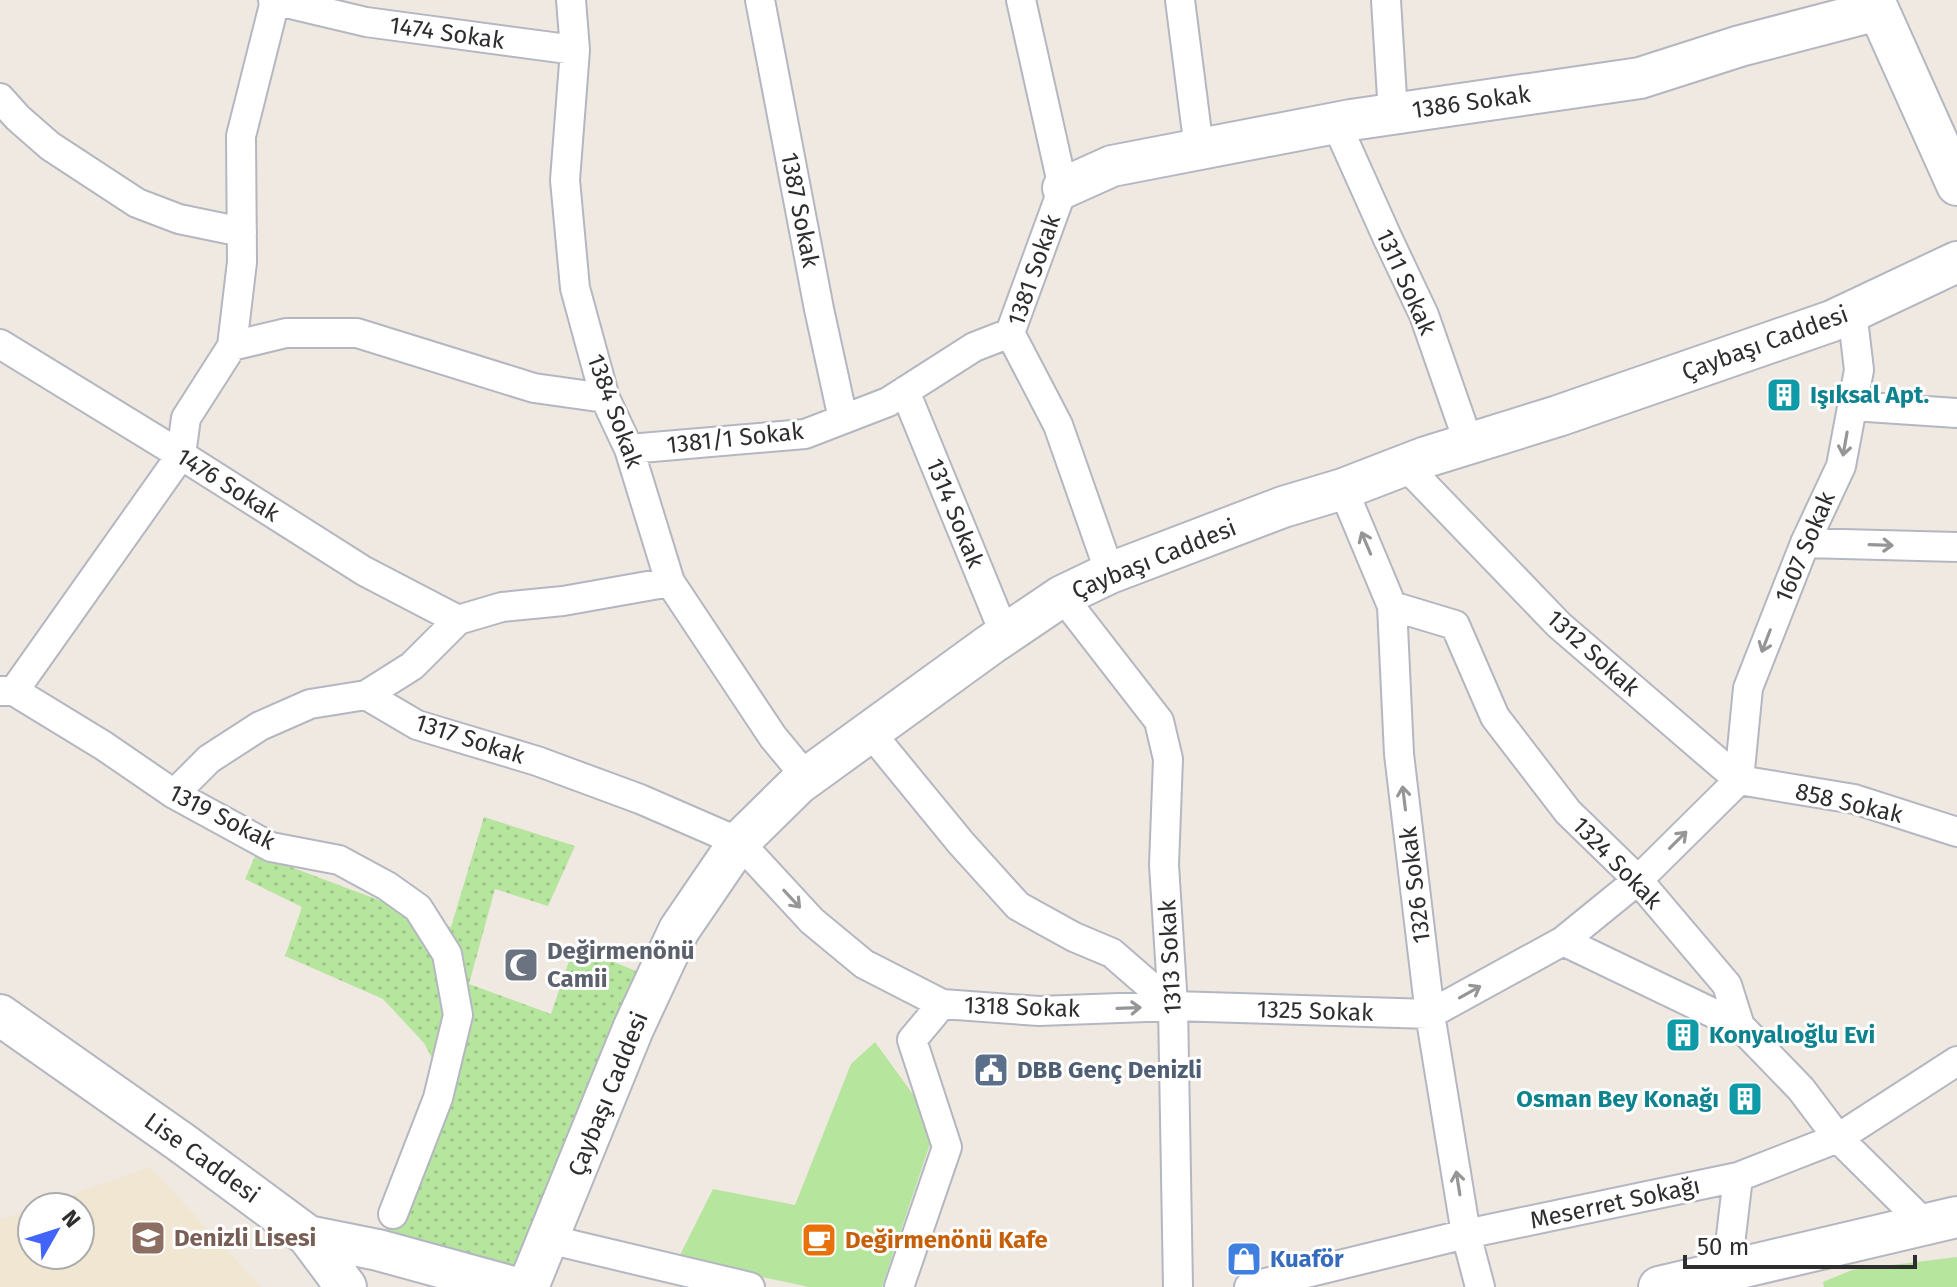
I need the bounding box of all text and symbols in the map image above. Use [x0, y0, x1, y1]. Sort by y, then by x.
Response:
street label: 1474 Sokak [388, 11, 507, 55]
street label: 1386 Sokak [1410, 80, 1533, 124]
street label: 1387 Sokak [775, 150, 825, 271]
street label: 1381 Sokak [1002, 210, 1066, 329]
street label: 1311 Sokak [1370, 225, 1442, 340]
street label: Çaybaşı Caddesi [1678, 300, 1852, 386]
street label: 1384 Sokak [581, 350, 649, 472]
building icon: Işıksal Apt. [1765, 376, 1803, 414]
place label: Işıksal Apt. [1810, 381, 1930, 410]
street label: 1381/1 Sokak [665, 417, 806, 459]
one-way arrow [1837, 431, 1852, 456]
street label: 1476 Sokak [171, 442, 285, 528]
street label: 1314 Sokak [920, 454, 990, 573]
street label: 1607 Sokak [1769, 487, 1841, 607]
street label: Çaybaşı Caddesi [1068, 513, 1240, 605]
one-way arrow [1357, 531, 1372, 556]
one-way arrow [1867, 537, 1894, 552]
street label: 1312 Sokak [1541, 604, 1646, 702]
one-way arrow [1758, 628, 1772, 653]
street label: 1317 Sokak [412, 708, 529, 770]
street label: 858 Sokak [1793, 777, 1906, 829]
street label: 1319 Sokak [164, 778, 280, 856]
one-way arrow [1397, 785, 1412, 811]
street label: 1324 Sokak [1566, 811, 1668, 915]
street label: 1326 Sokak [1394, 824, 1436, 945]
one-way arrow [1669, 830, 1688, 850]
one-way arrow [782, 889, 801, 909]
street label: 1313 Sokak [1153, 898, 1187, 1015]
place label: Değirmenönü Camii [547, 937, 694, 993]
mosque icon: Değirmenönü Camii [502, 946, 540, 984]
one-way arrow [1457, 984, 1481, 1000]
street label: 1318 Sokak [963, 991, 1081, 1023]
street label: 1325 Sokak [1256, 995, 1375, 1027]
one-way arrow [1115, 1001, 1142, 1016]
street label: Çaybaşı Caddesi [562, 1008, 654, 1180]
building icon: Konyalıoğlu Evi [1664, 1016, 1702, 1054]
place label: Konyalıoğlu Evi [1709, 1021, 1875, 1049]
public building icon: DBB Genç Denizli [972, 1051, 1010, 1089]
place label: DBB Genç Denizli [1017, 1056, 1202, 1085]
building icon: Osman Bey Konağı [1726, 1080, 1764, 1118]
place label: Osman Bey Konağı [1516, 1085, 1719, 1113]
street label: Lise Caddesi [139, 1107, 265, 1209]
one-way arrow [1450, 1171, 1465, 1197]
street label: Meserret Sokağı [1527, 1171, 1703, 1235]
north arrow [16, 1191, 96, 1271]
text: N [56, 1205, 86, 1233]
school or university icon: Denizli Lisesi [129, 1219, 167, 1257]
scale bar [1685, 1219, 1915, 1269]
cafe icon: Değirmenönü Kafe [800, 1221, 838, 1259]
place label: Denizli Lisesi [174, 1224, 316, 1252]
place label: Değirmenönü Kafe [845, 1226, 1048, 1254]
text: 50 m [1697, 1233, 1749, 1261]
shop icon: Kuaför [1225, 1240, 1263, 1278]
place label: Kuaför [1270, 1245, 1344, 1273]

